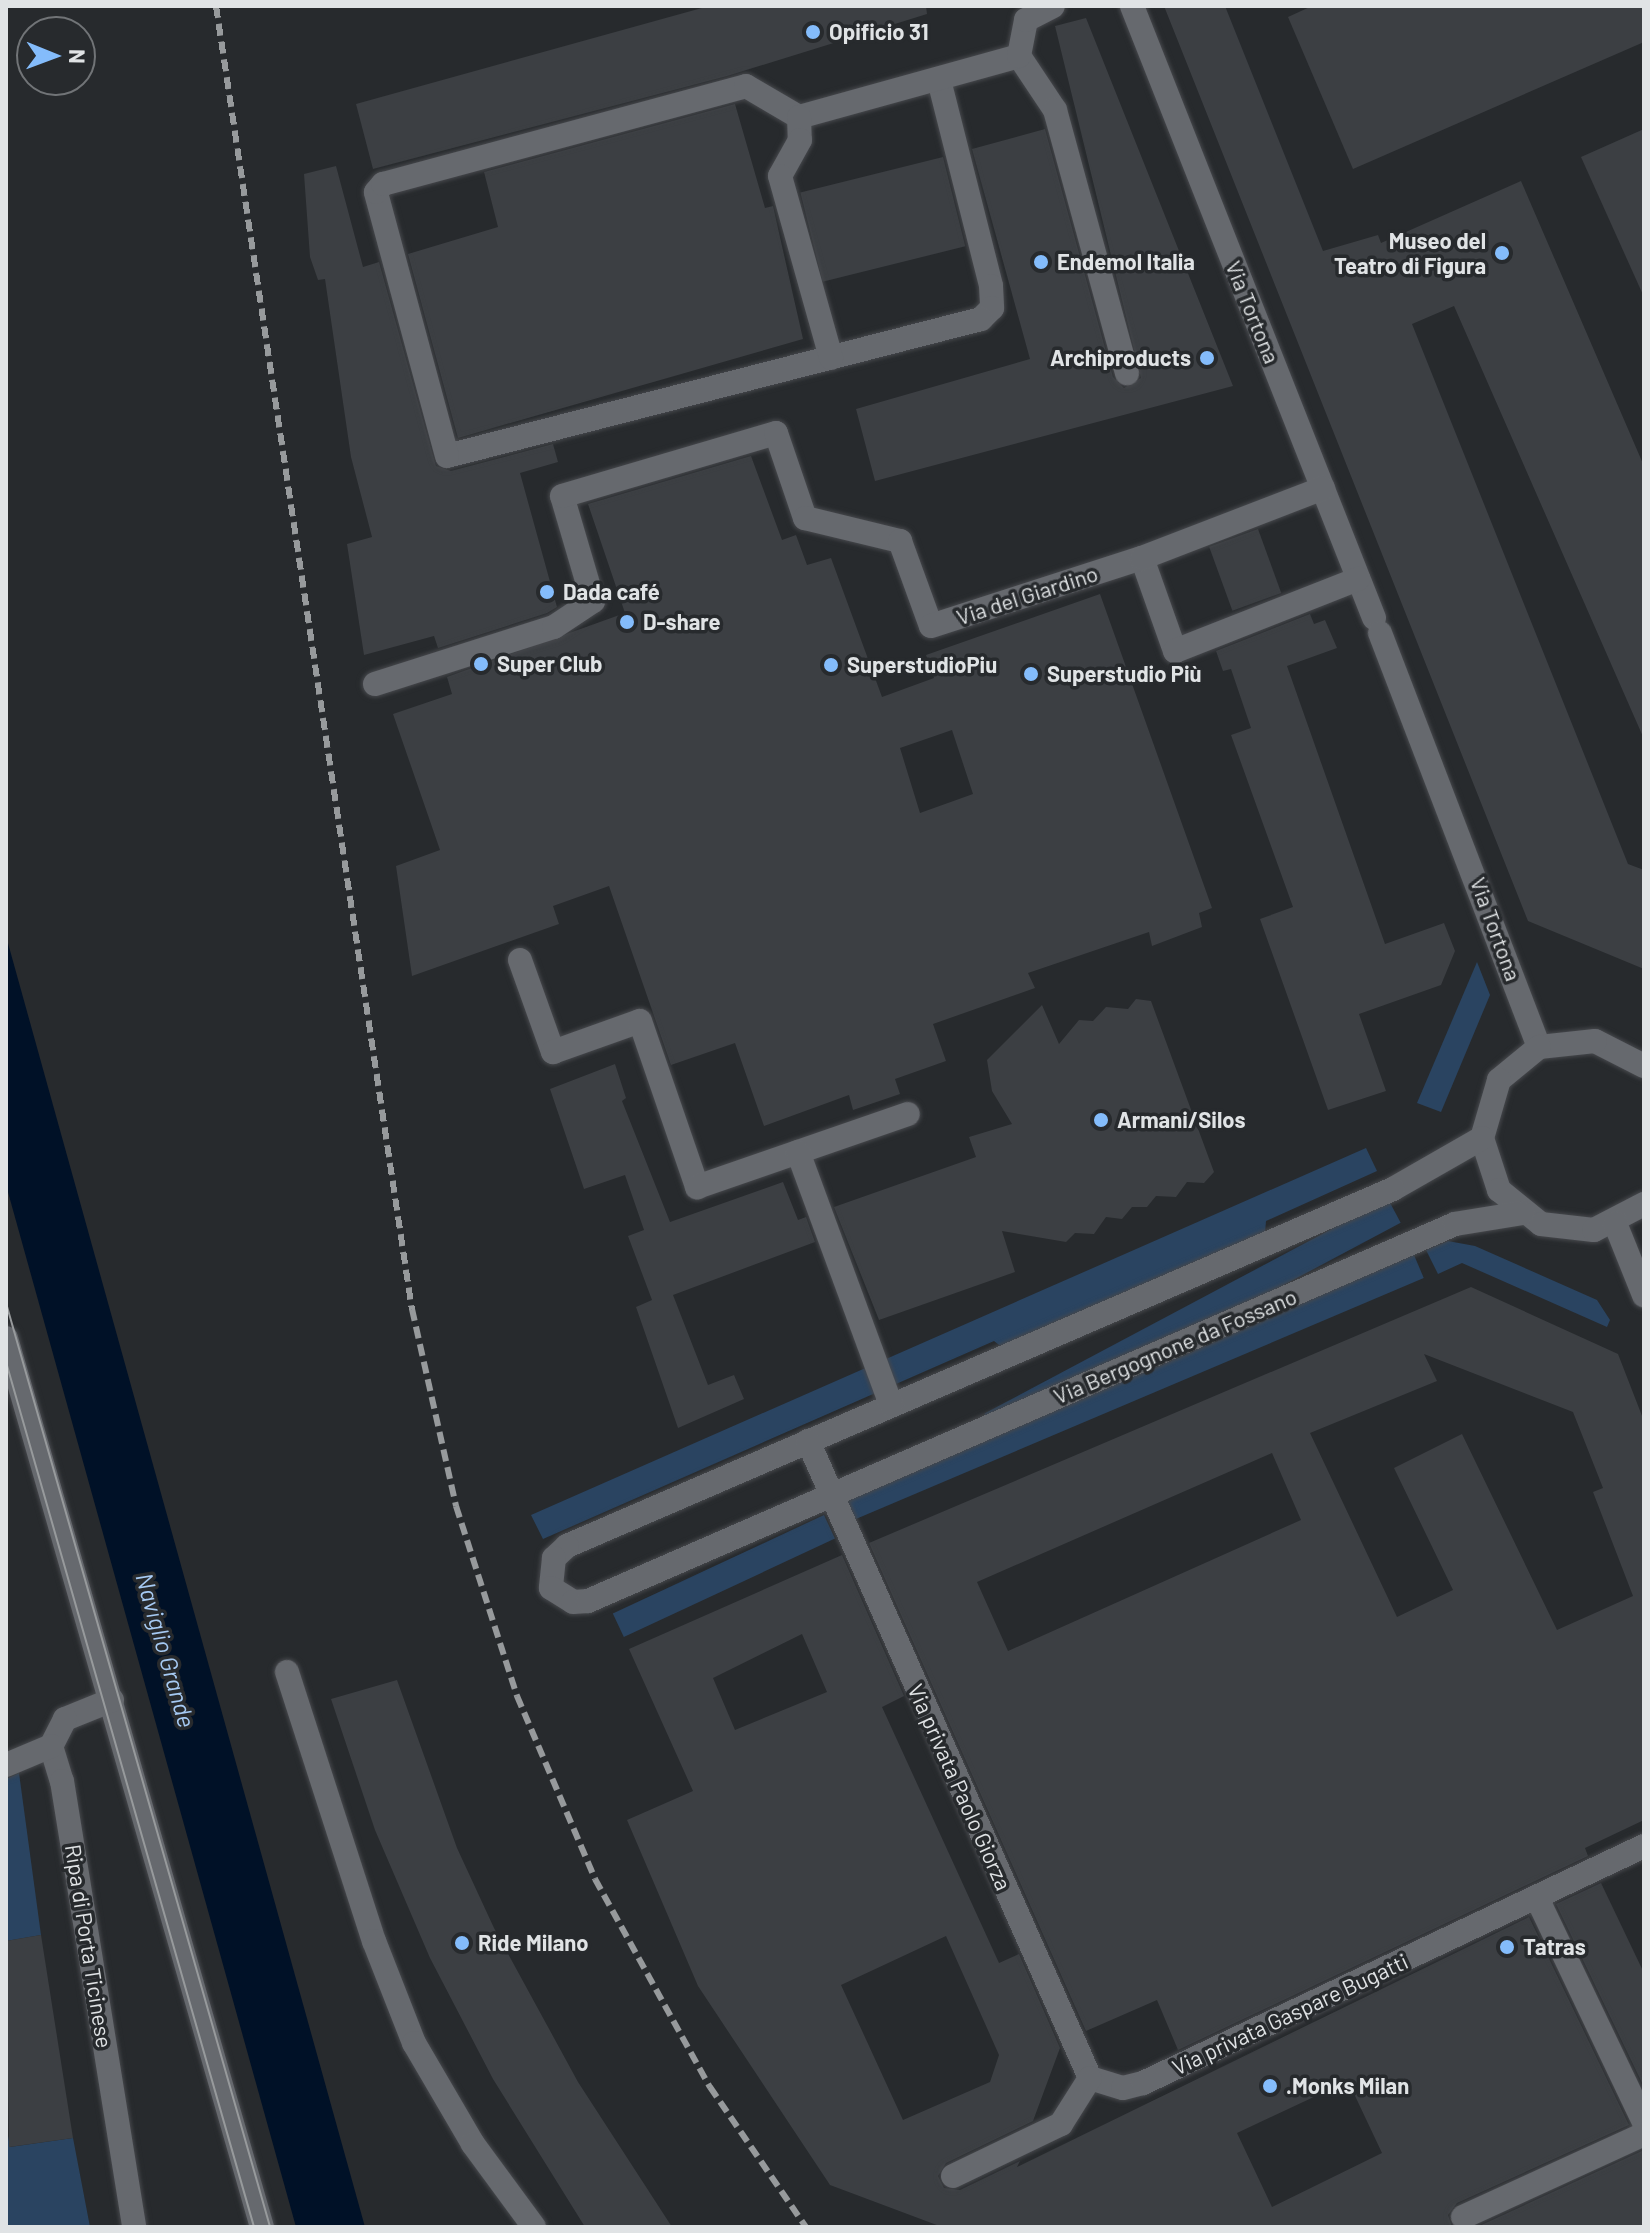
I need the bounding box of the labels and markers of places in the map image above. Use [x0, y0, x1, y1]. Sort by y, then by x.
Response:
place label: Opificio 31 [829, 19, 929, 45]
marker: Opificio 31 [804, 23, 822, 41]
place label: Museo del Teatro di Figura [1334, 227, 1486, 278]
marker: Museo del Teatro di Figura [1493, 244, 1511, 262]
place label: Endemol Italia [1057, 249, 1195, 275]
marker: Endemol Italia [1032, 253, 1050, 271]
place label: Archiproducts [1050, 345, 1191, 371]
marker: Archiproducts [1198, 349, 1216, 367]
place label: Dada café [563, 579, 660, 605]
marker: Dada café [538, 583, 556, 601]
place label: D-share [643, 609, 720, 635]
marker: D-share [618, 613, 636, 631]
place label: Super Club [497, 651, 603, 677]
place label: SuperstudioPiu [847, 652, 997, 678]
marker: Super Club [472, 655, 490, 673]
marker: SuperstudioPiu [822, 656, 840, 674]
place label: Superstudio Più [1047, 661, 1202, 687]
marker: Superstudio Più [1022, 665, 1040, 683]
place label: Armani/Silos [1117, 1107, 1246, 1133]
marker: Armani/Silos [1092, 1111, 1110, 1129]
place label: Ride Milano [478, 1930, 589, 1956]
marker: Ride Milano [453, 1934, 471, 1952]
place label: Tatras [1523, 1934, 1586, 1960]
marker: Tatras [1498, 1938, 1516, 1956]
place label: .Monks Milan [1286, 2073, 1409, 2099]
marker: .Monks Milan [1261, 2077, 1279, 2095]

